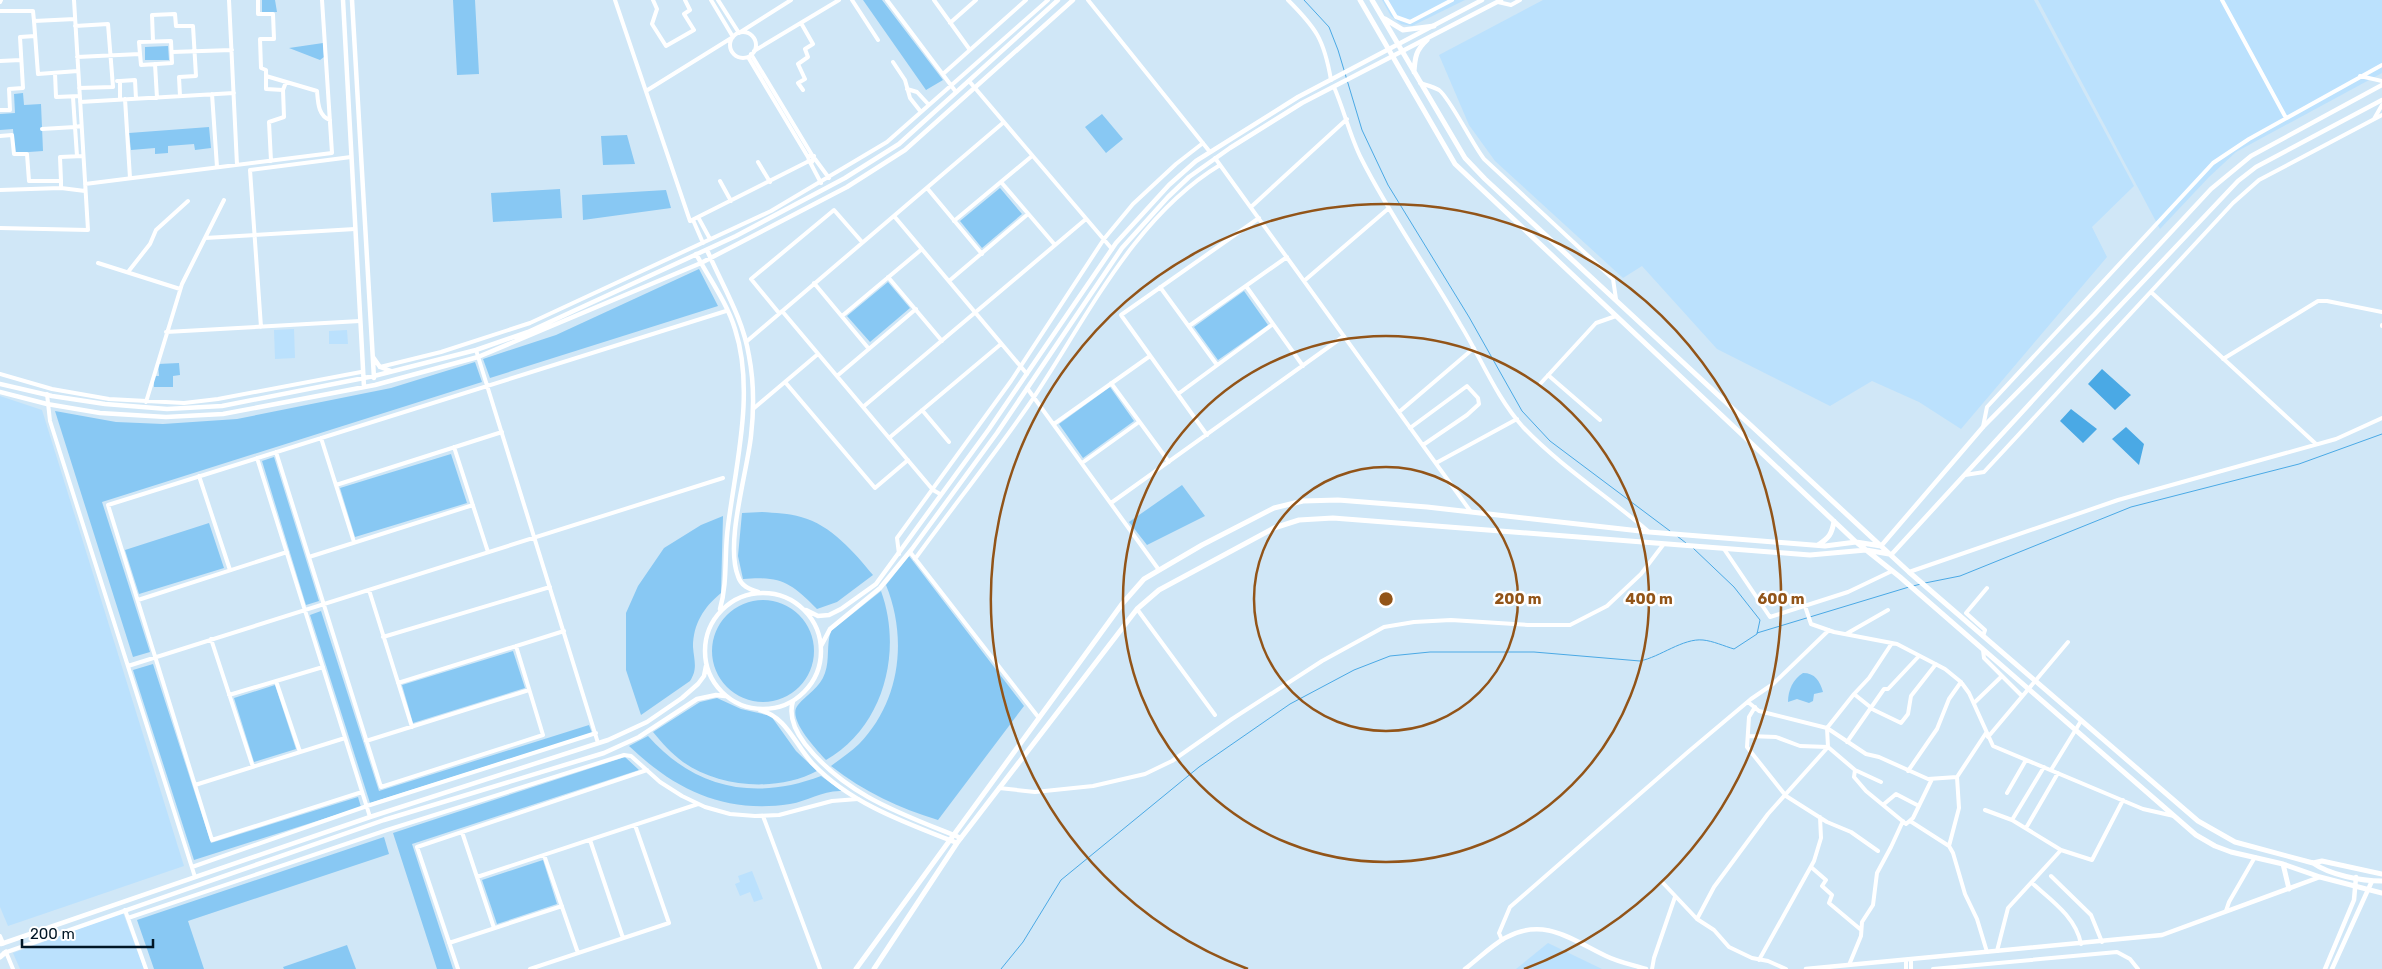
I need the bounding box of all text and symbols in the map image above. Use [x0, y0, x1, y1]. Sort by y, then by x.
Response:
centre of rings [1377, 590, 1395, 608]
text: 200 m [1494, 590, 1542, 608]
text: 400 m [1625, 590, 1673, 608]
text: 600 m [1757, 590, 1805, 608]
scale bar [22, 916, 154, 948]
text: 200 m [30, 925, 75, 943]

